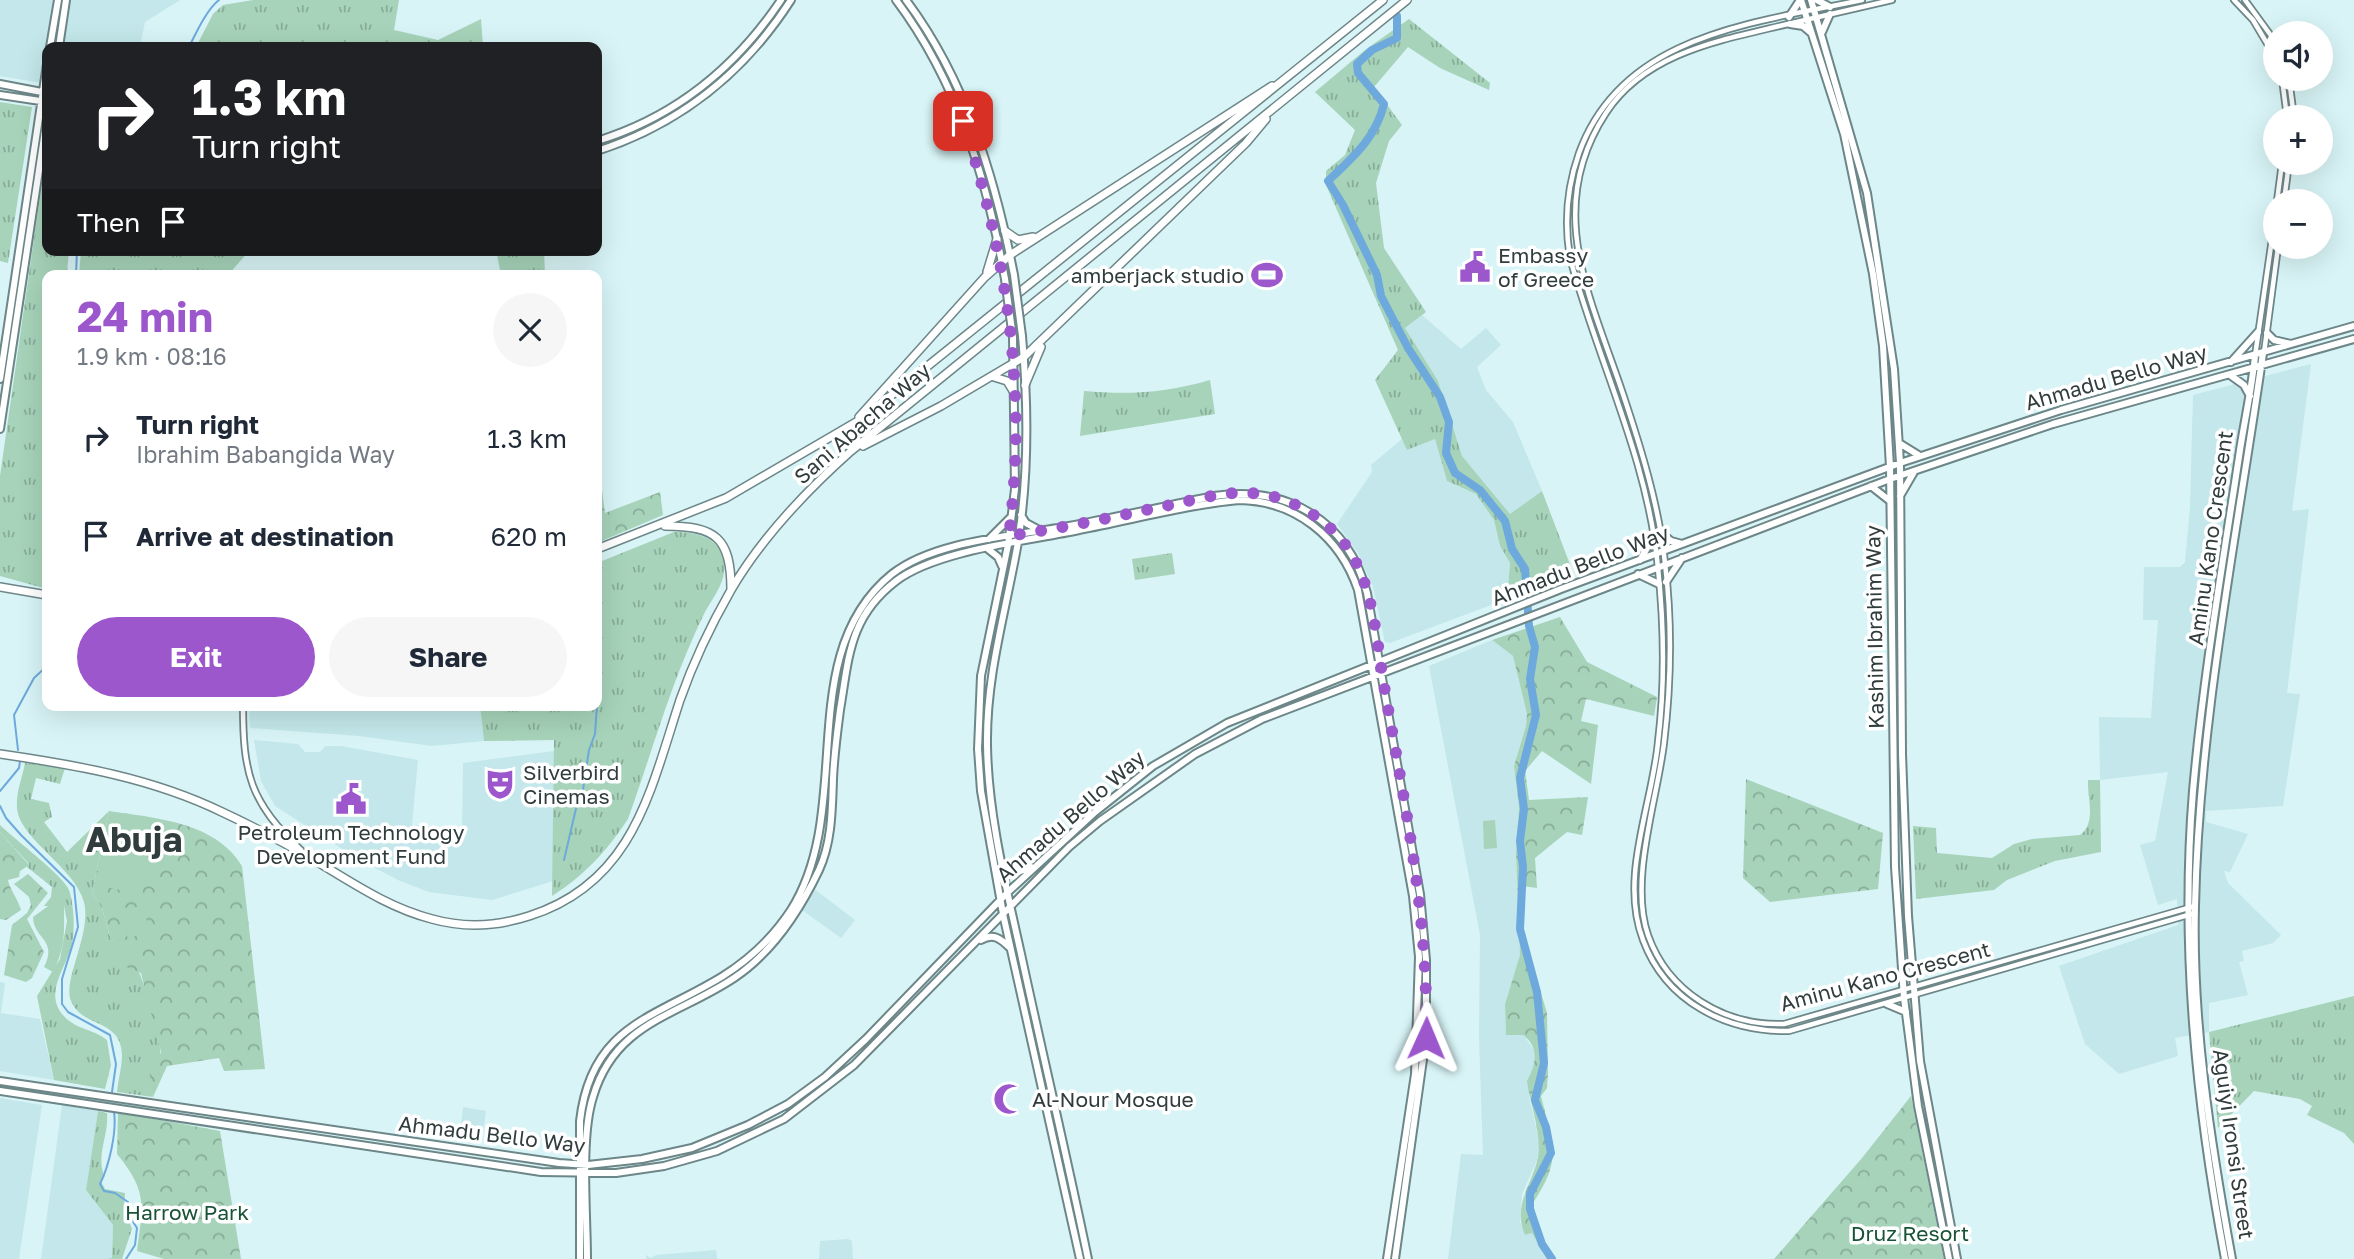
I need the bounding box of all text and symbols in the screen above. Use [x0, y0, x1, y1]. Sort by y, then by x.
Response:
map controls [2263, 21, 2333, 259]
button: sound [2263, 21, 2333, 91]
text: 1.3 km [192, 67, 346, 126]
icon: right [77, 70, 168, 161]
pin [933, 91, 993, 151]
icon: arrive [944, 102, 982, 140]
button: + [2263, 105, 2333, 175]
text: Turn right [192, 127, 341, 165]
button: − [2263, 189, 2333, 259]
icon: arrive [154, 203, 192, 241]
text: Then [77, 207, 140, 238]
place label: Embassy of Greece [1498, 242, 1594, 292]
public building icon: Embassy of Greece [1458, 250, 1492, 284]
sports icon: amberjack studio [1250, 258, 1284, 292]
place label: amberjack studio [1071, 262, 1244, 288]
text: 24 min [77, 291, 213, 341]
button: close [493, 293, 567, 367]
street label: Ahmadu Bello Way [2022, 339, 2210, 415]
text: 1.9 km · 08:16 [77, 342, 227, 370]
street label: Sani Abacha Way [789, 357, 936, 489]
text: Turn right [136, 409, 259, 440]
icon: right [77, 419, 115, 457]
text: 1.3 km [487, 423, 567, 454]
street label: Aminu Kano Crescent [2182, 429, 2238, 647]
text: Ibrahim Babangida Way [136, 440, 395, 468]
icon: arrive [77, 517, 115, 555]
street label: Ahmadu Bello Way [1488, 519, 1673, 611]
text: Arrive at destination [136, 521, 394, 552]
text: 620 m [491, 521, 567, 552]
street label: Kashim Ibrahim Way [1859, 525, 1889, 729]
button: Exit [77, 617, 315, 697]
button: Share [329, 617, 567, 697]
street label: Ahmadu Bello Way [990, 744, 1150, 888]
place label: Silverbird Cinemas [523, 759, 620, 809]
theatre icon: Silverbird Cinemas [483, 767, 517, 801]
public building icon: Petroleum Technology Development Fund [334, 782, 368, 816]
district label: Abuja [85, 818, 183, 860]
place label: Petroleum Technology Development Fund [238, 819, 465, 869]
street label: Aminu Kano Crescent [1777, 935, 1993, 1017]
position arrow [1389, 1001, 1463, 1075]
street label: Aguiyi Ironsi Street [2208, 1047, 2260, 1241]
mosque icon: Al-Nour Mosque [992, 1082, 1026, 1116]
place label: Al-Nour Mosque [1032, 1086, 1194, 1112]
street label: Ahmadu Bello Way [397, 1110, 587, 1158]
park label: Harrow Park [125, 1199, 249, 1225]
park label: Druz Resort [1851, 1220, 1969, 1246]

